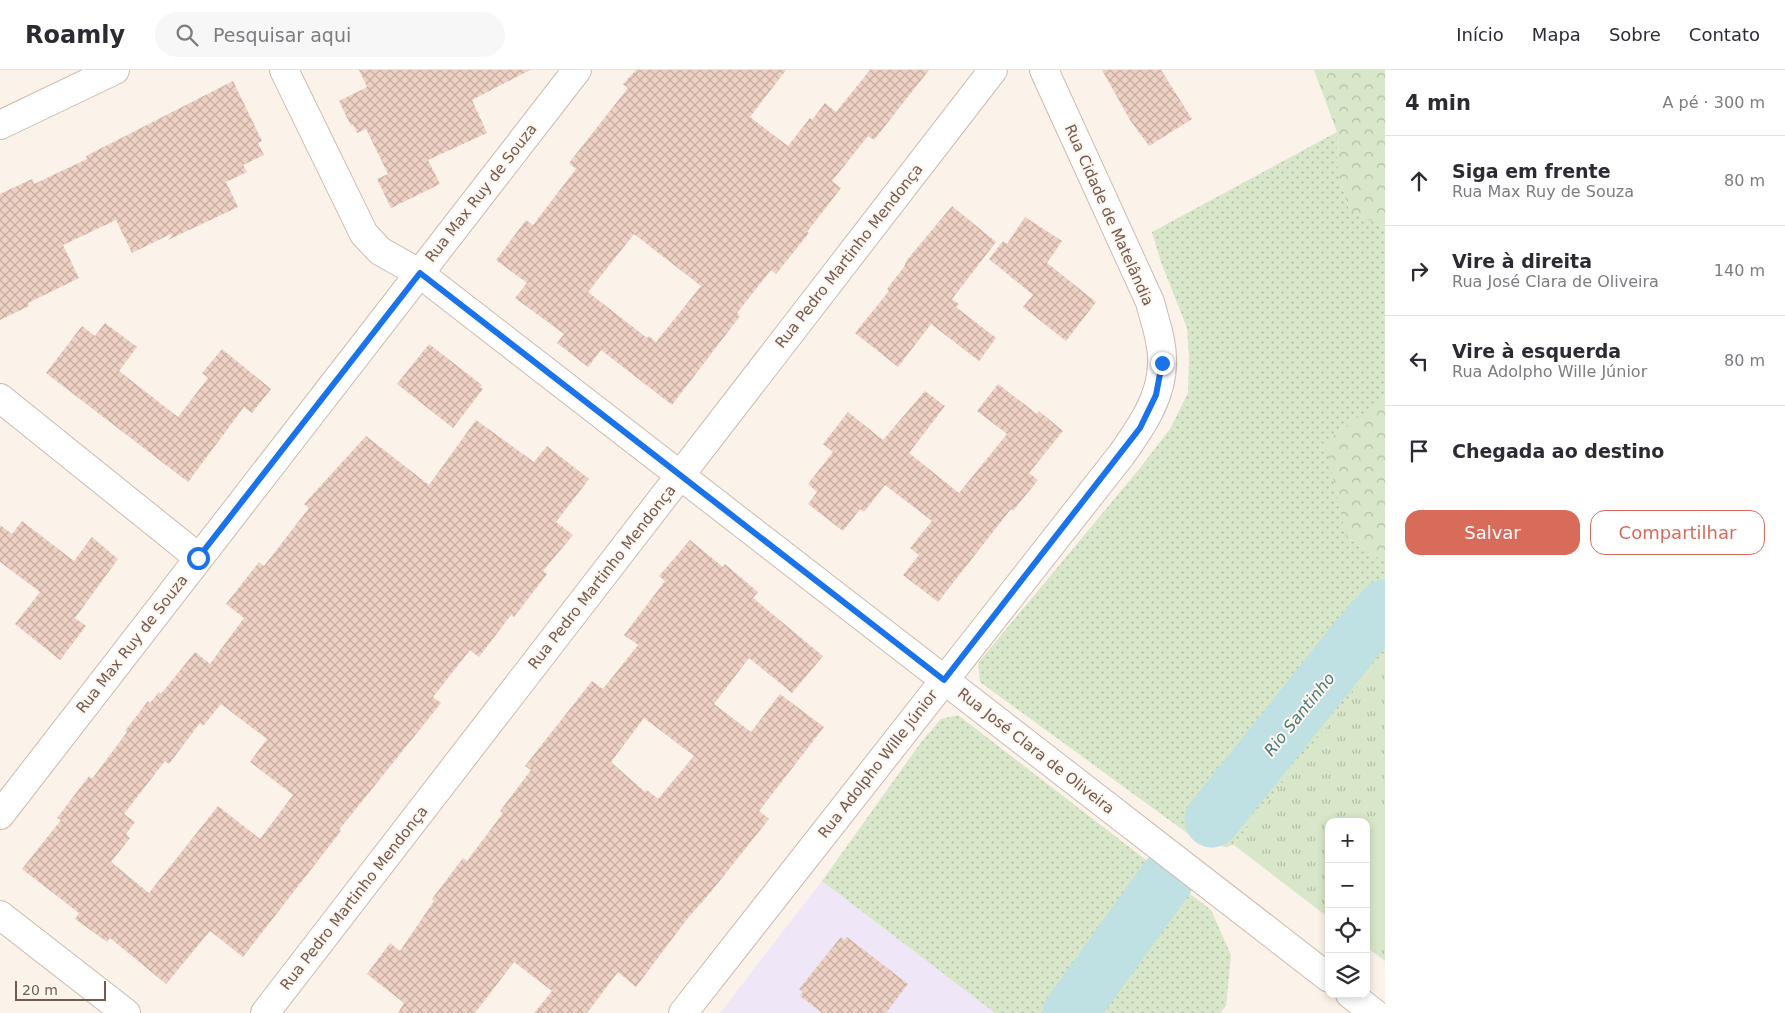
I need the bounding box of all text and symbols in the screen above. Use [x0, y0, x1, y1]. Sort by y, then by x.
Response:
search box [155, 12, 505, 57]
text: Roamly [25, 21, 125, 49]
icon: search [173, 21, 201, 49]
text: Pesquisar aqui [213, 24, 351, 46]
text: Início [1456, 24, 1504, 45]
text: Mapa [1532, 24, 1581, 45]
text: Sobre [1609, 24, 1661, 45]
text: Contato [1689, 24, 1760, 45]
text: 4 min [1405, 91, 1471, 115]
text: A pé · 300 m [1663, 93, 1765, 112]
street label: Rua Max Ruy de Souza [421, 120, 541, 266]
street label: Rua Cidade de Matelândia [1061, 122, 1157, 308]
street label: Rua Pedro Martinho Mendonça [771, 160, 927, 352]
text: Siga em frente [1452, 160, 1611, 182]
icon: ahead [1405, 167, 1433, 195]
text: 80 m [1724, 171, 1765, 190]
text: Rua Max Ruy de Souza [1452, 182, 1634, 201]
text: Vire à direita [1452, 250, 1592, 272]
icon: right [1405, 257, 1433, 285]
text: 140 m [1714, 261, 1765, 280]
text: Rua José Clara de Oliveira [1452, 272, 1659, 291]
text: Vire à esquerda [1452, 340, 1621, 362]
icon: left [1405, 347, 1433, 375]
text: 80 m [1724, 351, 1765, 370]
route end [1151, 352, 1174, 375]
text: Rua Adolpho Wille Júnior [1452, 362, 1647, 381]
icon: arrive [1405, 437, 1433, 465]
text: Chegada ao destino [1452, 440, 1664, 462]
street label: Rua Pedro Martinho Mendonça [524, 481, 680, 673]
button: Salvar [1405, 510, 1580, 555]
button: Compartilhar [1590, 510, 1765, 555]
route start [187, 547, 210, 570]
street label: Rua Max Ruy de Souza [72, 571, 192, 717]
water label: Rio Santinho [1260, 669, 1339, 760]
street label: Rua José Clara de Oliveira [954, 684, 1118, 818]
street label: Rua Adolpho Wille Júnior [815, 686, 942, 842]
street label: Rua Pedro Martinho Mendonça [276, 802, 432, 994]
map controls [1325, 818, 1370, 998]
button: + [1325, 818, 1370, 863]
button: − [1325, 863, 1370, 908]
button: locate [1325, 908, 1370, 953]
button: layers [1325, 953, 1370, 998]
scale bar [15, 978, 106, 1001]
text: 20 m [22, 982, 58, 998]

